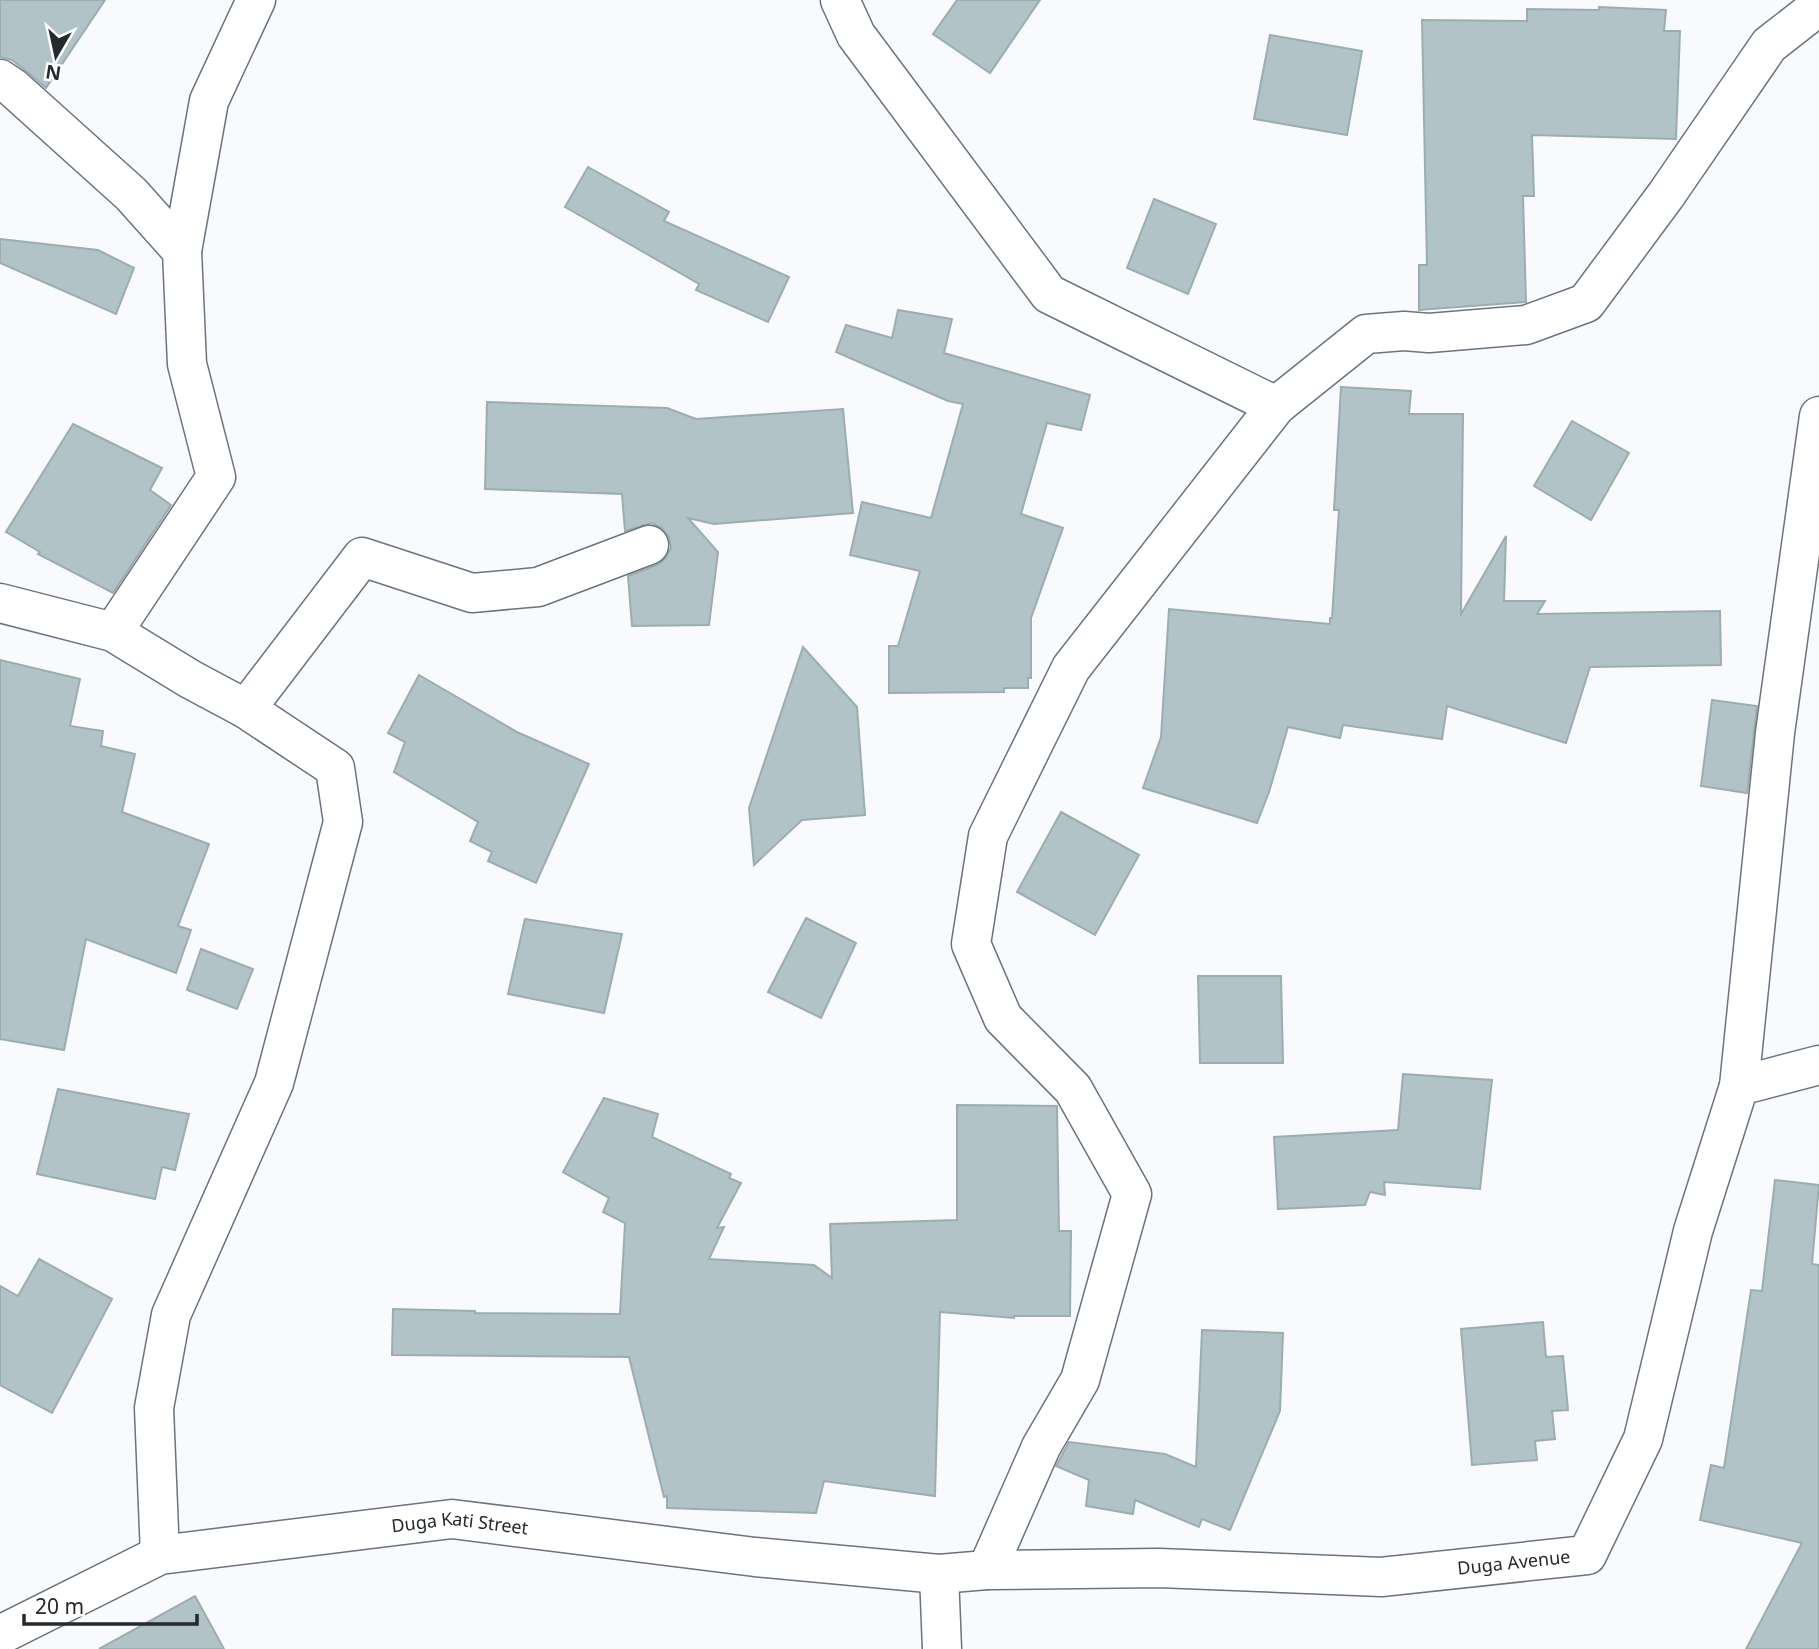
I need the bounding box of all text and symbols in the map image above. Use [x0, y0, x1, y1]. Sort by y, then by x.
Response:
north arrow [21, 21, 91, 91]
text: N [44, 59, 63, 87]
street label: Duga Kati Street [390, 1506, 530, 1540]
street label: Duga Avenue [1456, 1544, 1571, 1580]
scale bar [24, 1582, 198, 1626]
text: 20 m [35, 1592, 84, 1620]

